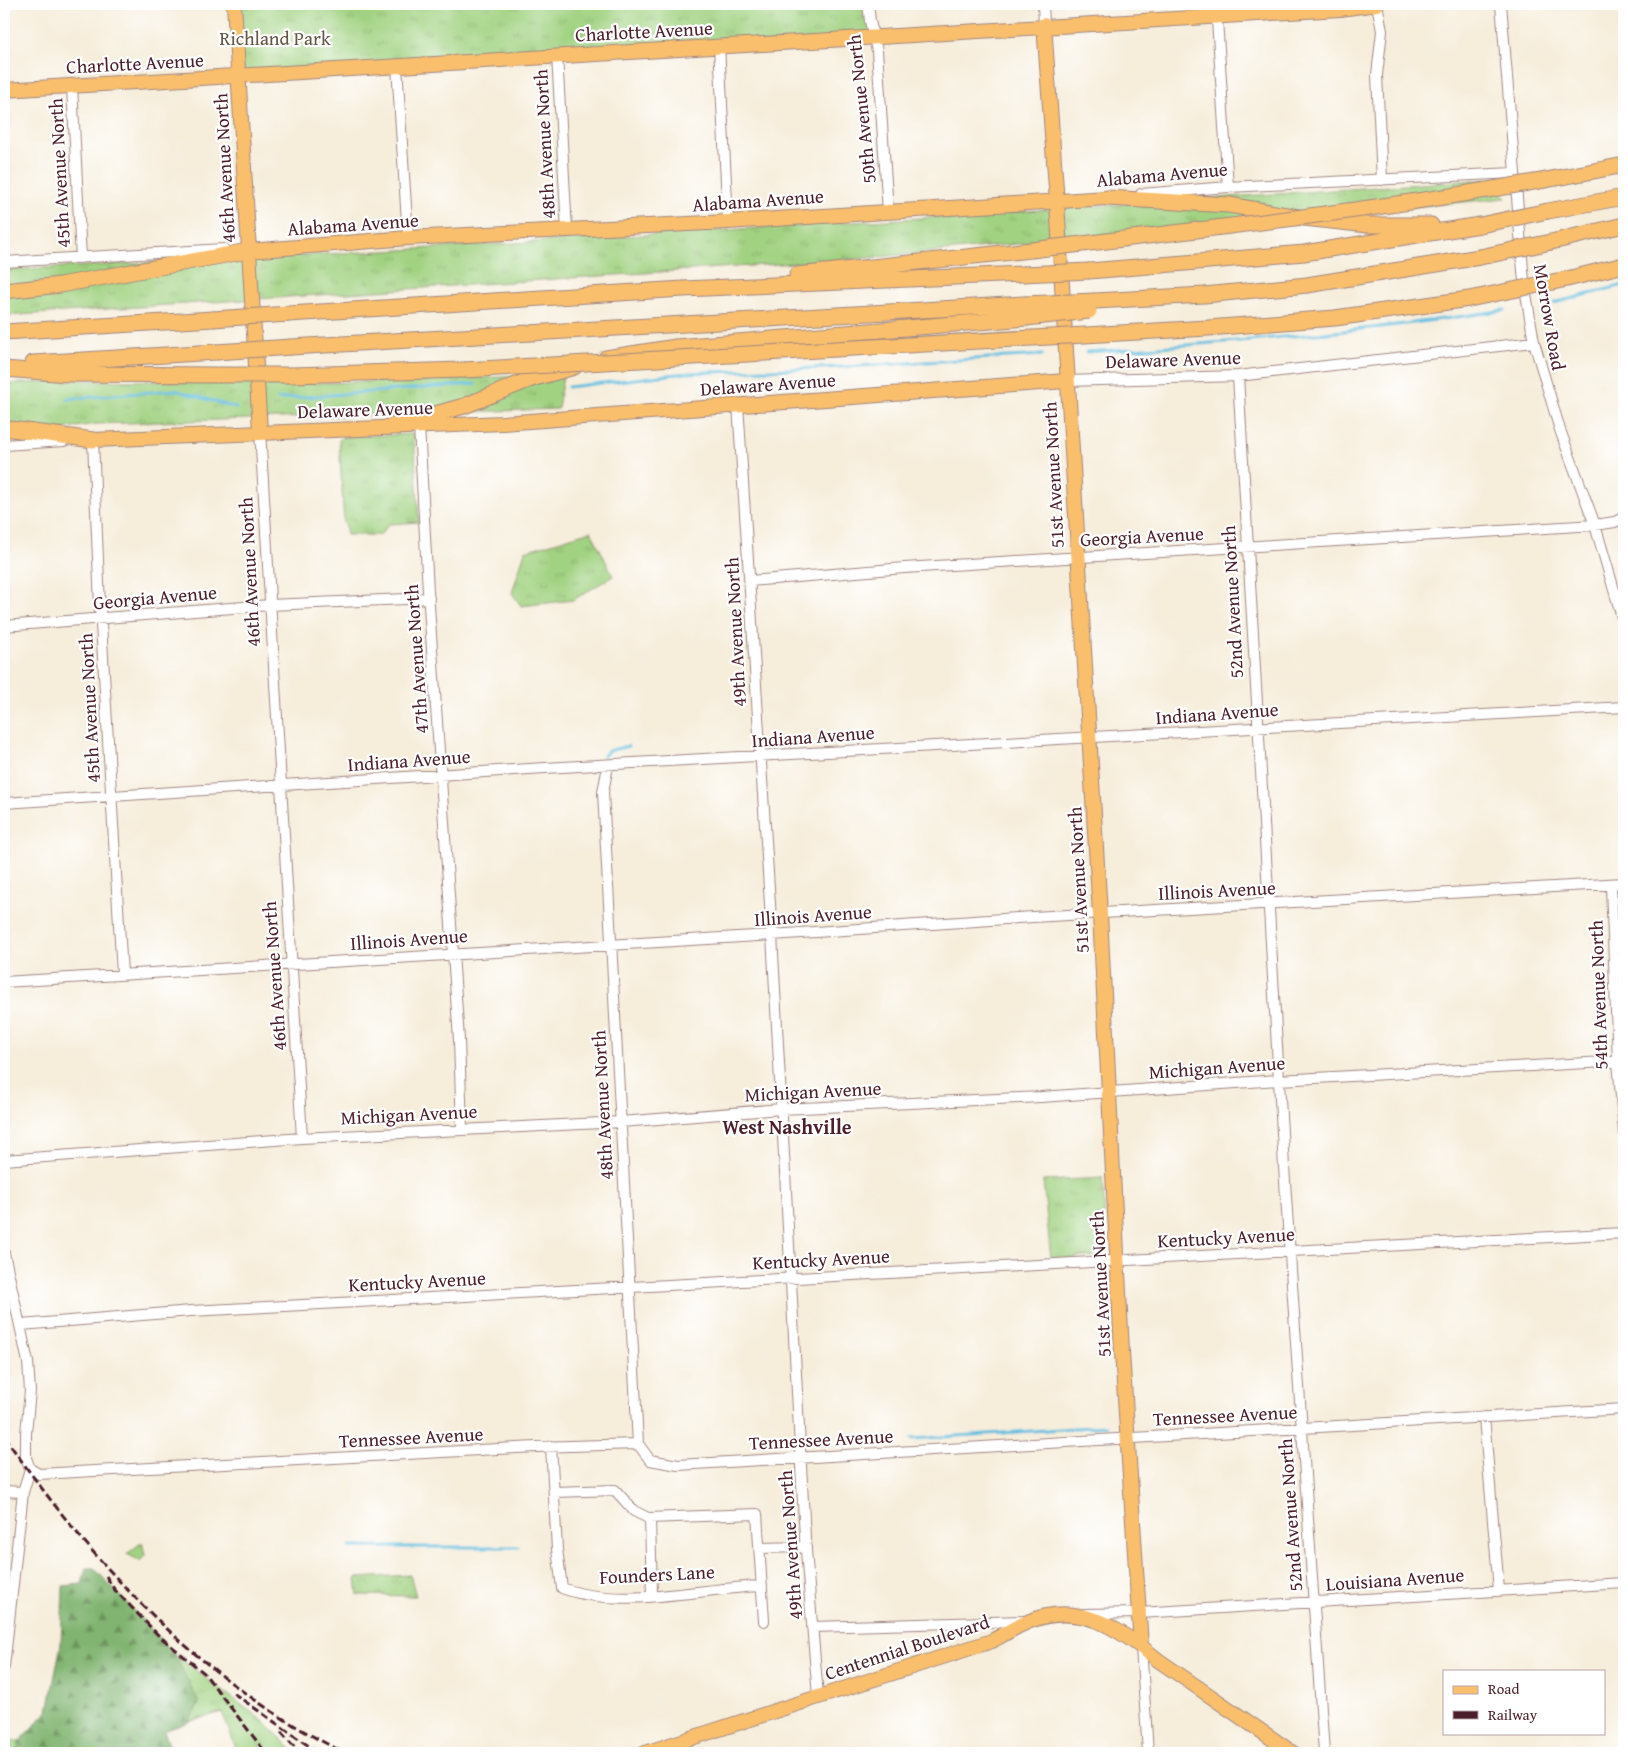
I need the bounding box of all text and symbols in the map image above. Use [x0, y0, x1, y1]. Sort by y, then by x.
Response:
street label: Charlotte Avenue [574, 13, 714, 49]
park label: Richland Park [219, 24, 331, 52]
street label: 50th Avenue North [839, 33, 883, 185]
street label: Charlotte Avenue [65, 45, 205, 81]
street label: 48th Avenue North [526, 68, 562, 220]
street label: 46th Avenue North [206, 92, 242, 244]
street label: 45th Avenue North [41, 97, 77, 249]
street label: Alabama Avenue [1095, 154, 1229, 194]
street label: Alabama Avenue [691, 181, 825, 219]
street label: Alabama Avenue [286, 205, 420, 243]
street label: Morrow Road [1527, 262, 1573, 373]
street label: Delaware Avenue [1105, 343, 1241, 375]
street label: Delaware Avenue [699, 365, 837, 403]
street label: Delaware Avenue [297, 393, 433, 425]
street label: 51st Avenue North [1035, 401, 1071, 549]
street label: 46th Avenue North [231, 496, 267, 648]
street label: Georgia Avenue [1079, 519, 1205, 553]
street label: 52nd Avenue North [1214, 524, 1250, 679]
street label: 49th Avenue North [717, 556, 753, 708]
street label: Georgia Avenue [92, 578, 218, 616]
street label: 47th Avenue North [397, 583, 435, 735]
street label: 45th Avenue North [71, 632, 107, 784]
street label: Indiana Avenue [1155, 695, 1280, 731]
street label: Indiana Avenue [751, 718, 876, 754]
street label: Indiana Avenue [347, 742, 472, 778]
street label: 51st Avenue North [1060, 806, 1096, 954]
street label: Illinois Avenue [1158, 873, 1277, 907]
street label: Illinois Avenue [753, 897, 873, 933]
street label: 46th Avenue North [255, 900, 293, 1052]
street label: 54th Avenue North [1581, 919, 1615, 1070]
street label: Illinois Avenue [349, 921, 469, 957]
street label: 48th Avenue North [584, 1029, 620, 1181]
street label: Michigan Avenue [1148, 1048, 1286, 1086]
street label: Michigan Avenue [744, 1073, 882, 1109]
street label: Michigan Avenue [340, 1096, 478, 1132]
district label: West Nashville [722, 1112, 852, 1141]
street label: 51st Avenue North [1082, 1210, 1118, 1358]
street label: Kentucky Avenue [1157, 1219, 1296, 1255]
street label: Kentucky Avenue [752, 1241, 891, 1277]
street label: Kentucky Avenue [348, 1263, 487, 1299]
street label: Tennessee Avenue [1152, 1397, 1298, 1433]
street label: Tennessee Avenue [338, 1419, 484, 1455]
street label: Tennessee Avenue [748, 1421, 894, 1457]
street label: 52nd Avenue North [1271, 1437, 1309, 1592]
street label: 49th Avenue North [771, 1469, 809, 1621]
street label: Founders Lane [599, 1557, 716, 1591]
street label: Louisiana Avenue [1325, 1560, 1465, 1598]
street label: Centennial Boulevard [821, 1607, 994, 1687]
legend [1443, 1670, 1606, 1734]
text: Road [1488, 1678, 1519, 1699]
text: Railway [1488, 1704, 1538, 1725]

